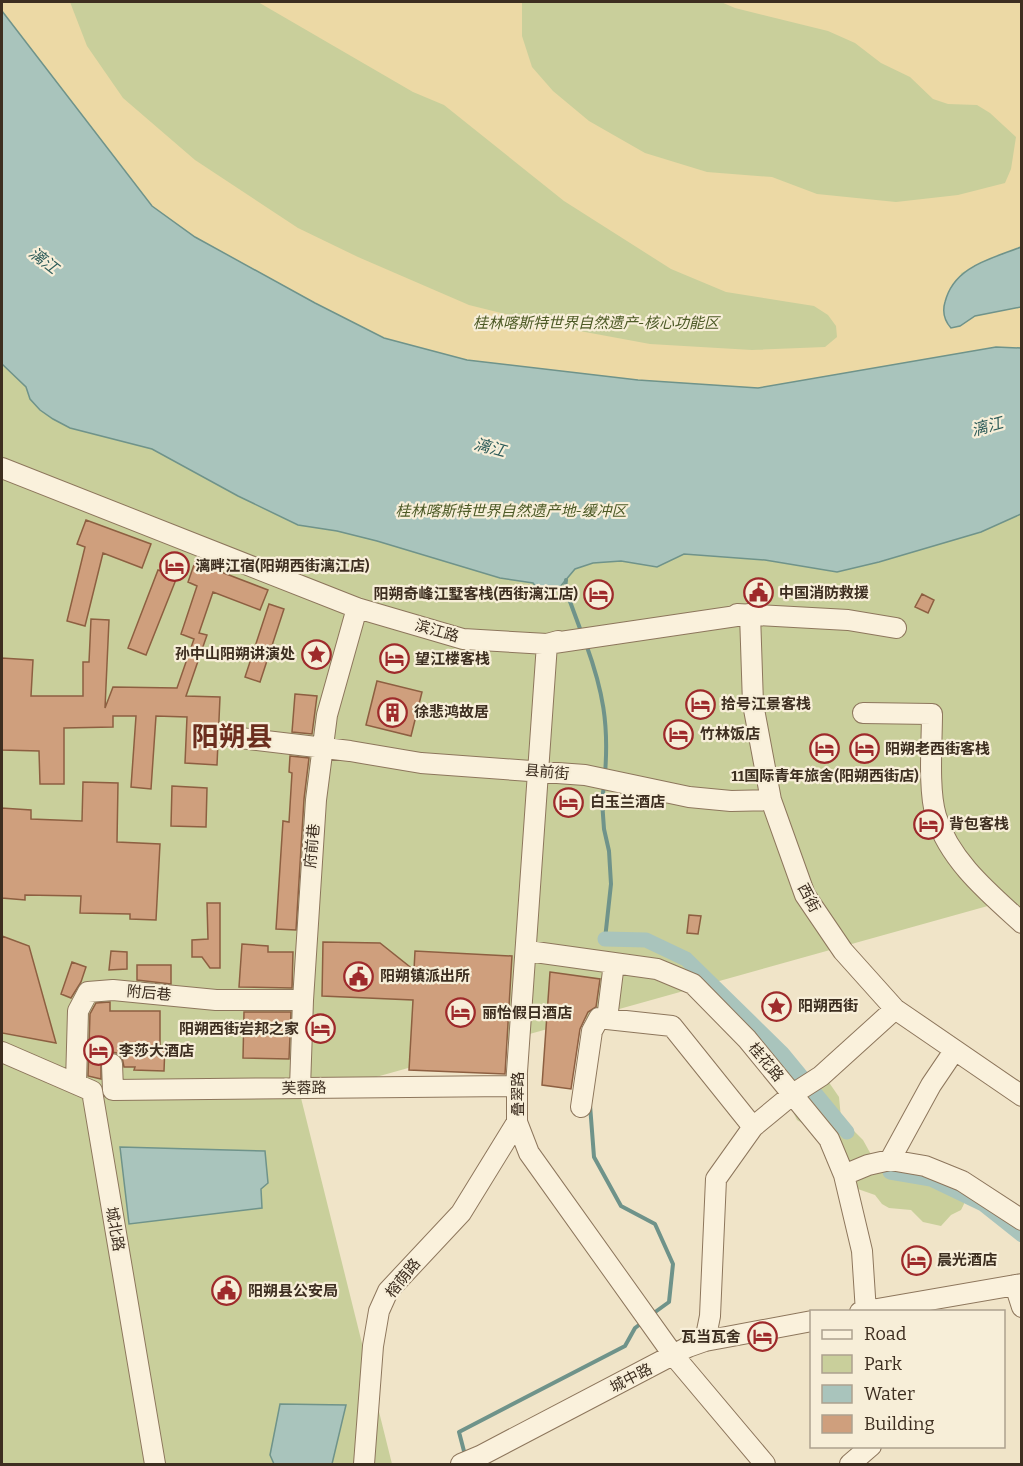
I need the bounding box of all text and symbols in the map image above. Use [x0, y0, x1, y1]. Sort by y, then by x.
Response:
water label: 漓江 [25, 243, 64, 279]
park label: 桂林喀斯特世界自然遗产-核心功能区 [473, 314, 721, 332]
water label: 漓江 [969, 413, 1007, 440]
water label: 漓江 [472, 434, 510, 461]
park label: 桂林喀斯特世界自然遗产地-缓冲区 [395, 502, 629, 520]
hotel icon: 漓畔江宿(阳朔西街漓江店) [158, 550, 190, 582]
place label: 漓畔江宿(阳朔西街漓江店) [195, 557, 370, 575]
public building icon: 中国消防救援 [742, 577, 774, 609]
hotel icon: 阳朔奇峰江墅客栈(西街漓江店) [583, 578, 615, 610]
place label: 中国消防救援 [779, 584, 869, 602]
place label: 阳朔奇峰江墅客栈(西街漓江店) [374, 585, 578, 603]
street label: 滨江路 [413, 616, 461, 646]
place icon: 孙中山阳朔讲演处 [300, 638, 332, 670]
hotel icon: 望江楼客栈 [378, 643, 410, 675]
place label: 孙中山阳朔讲演处 [175, 645, 295, 663]
place label: 望江楼客栈 [415, 650, 490, 668]
hotel icon: 拾号江景客栈 [684, 688, 716, 720]
place label: 拾号江景客栈 [721, 695, 811, 713]
building icon: 徐悲鸿故居 [377, 696, 409, 728]
place label: 徐悲鸿故居 [414, 703, 489, 721]
hotel icon: 竹林饭店 [663, 718, 695, 750]
district label: 阳朔县 [192, 721, 273, 753]
place label: 竹林饭店 [700, 725, 760, 743]
hotel icon: 11国际青年旅舍(阳朔西街店) [809, 733, 841, 765]
hotel icon: 阳朔老西街客栈 [848, 733, 880, 765]
place label: 阳朔老西街客栈 [885, 740, 990, 758]
street label: 县前街 [524, 761, 570, 783]
place label: 11国际青年旅舍(阳朔西街店) [731, 767, 919, 785]
hotel icon: 白玉兰酒店 [553, 786, 585, 818]
place label: 白玉兰酒店 [590, 793, 665, 811]
hotel icon: 背包客栈 [912, 808, 944, 840]
place label: 背包客栈 [949, 815, 1009, 833]
street label: 府前巷 [301, 823, 323, 869]
street label: 西街 [794, 881, 824, 915]
public building icon: 阳朔镇派出所 [343, 960, 375, 992]
place label: 阳朔镇派出所 [380, 967, 470, 985]
street label: 附后巷 [126, 982, 172, 1004]
place icon: 阳朔西街 [761, 990, 793, 1022]
hotel icon: 丽怡假日酒店 [445, 997, 477, 1029]
place label: 阳朔西街 [798, 997, 858, 1015]
place label: 丽怡假日酒店 [482, 1004, 572, 1022]
hotel icon: 阳朔西街岩邦之家 [304, 1013, 336, 1045]
place label: 阳朔西街岩邦之家 [179, 1020, 299, 1038]
hotel icon: 李莎大酒店 [82, 1035, 114, 1067]
street label: 桂花路 [745, 1039, 787, 1085]
place label: 李莎大酒店 [119, 1042, 194, 1060]
street label: 叠翠路 [509, 1071, 527, 1117]
street label: 芙蓉路 [281, 1079, 327, 1097]
street label: 城北路 [102, 1205, 128, 1253]
hotel icon: 晨光酒店 [900, 1244, 932, 1276]
place label: 晨光酒店 [937, 1251, 997, 1269]
street label: 榕荫路 [382, 1255, 424, 1301]
public building icon: 阳朔县公安局 [211, 1275, 243, 1307]
place label: 阳朔县公安局 [248, 1282, 338, 1300]
legend [810, 1310, 1005, 1448]
hotel icon: 瓦当瓦舍 [746, 1321, 778, 1353]
text: Road [864, 1323, 907, 1345]
place label: 瓦当瓦舍 [681, 1328, 741, 1346]
text: Park [864, 1353, 903, 1375]
street label: 城中路 [607, 1360, 655, 1396]
text: Water [864, 1383, 915, 1405]
text: Building [864, 1413, 935, 1435]

